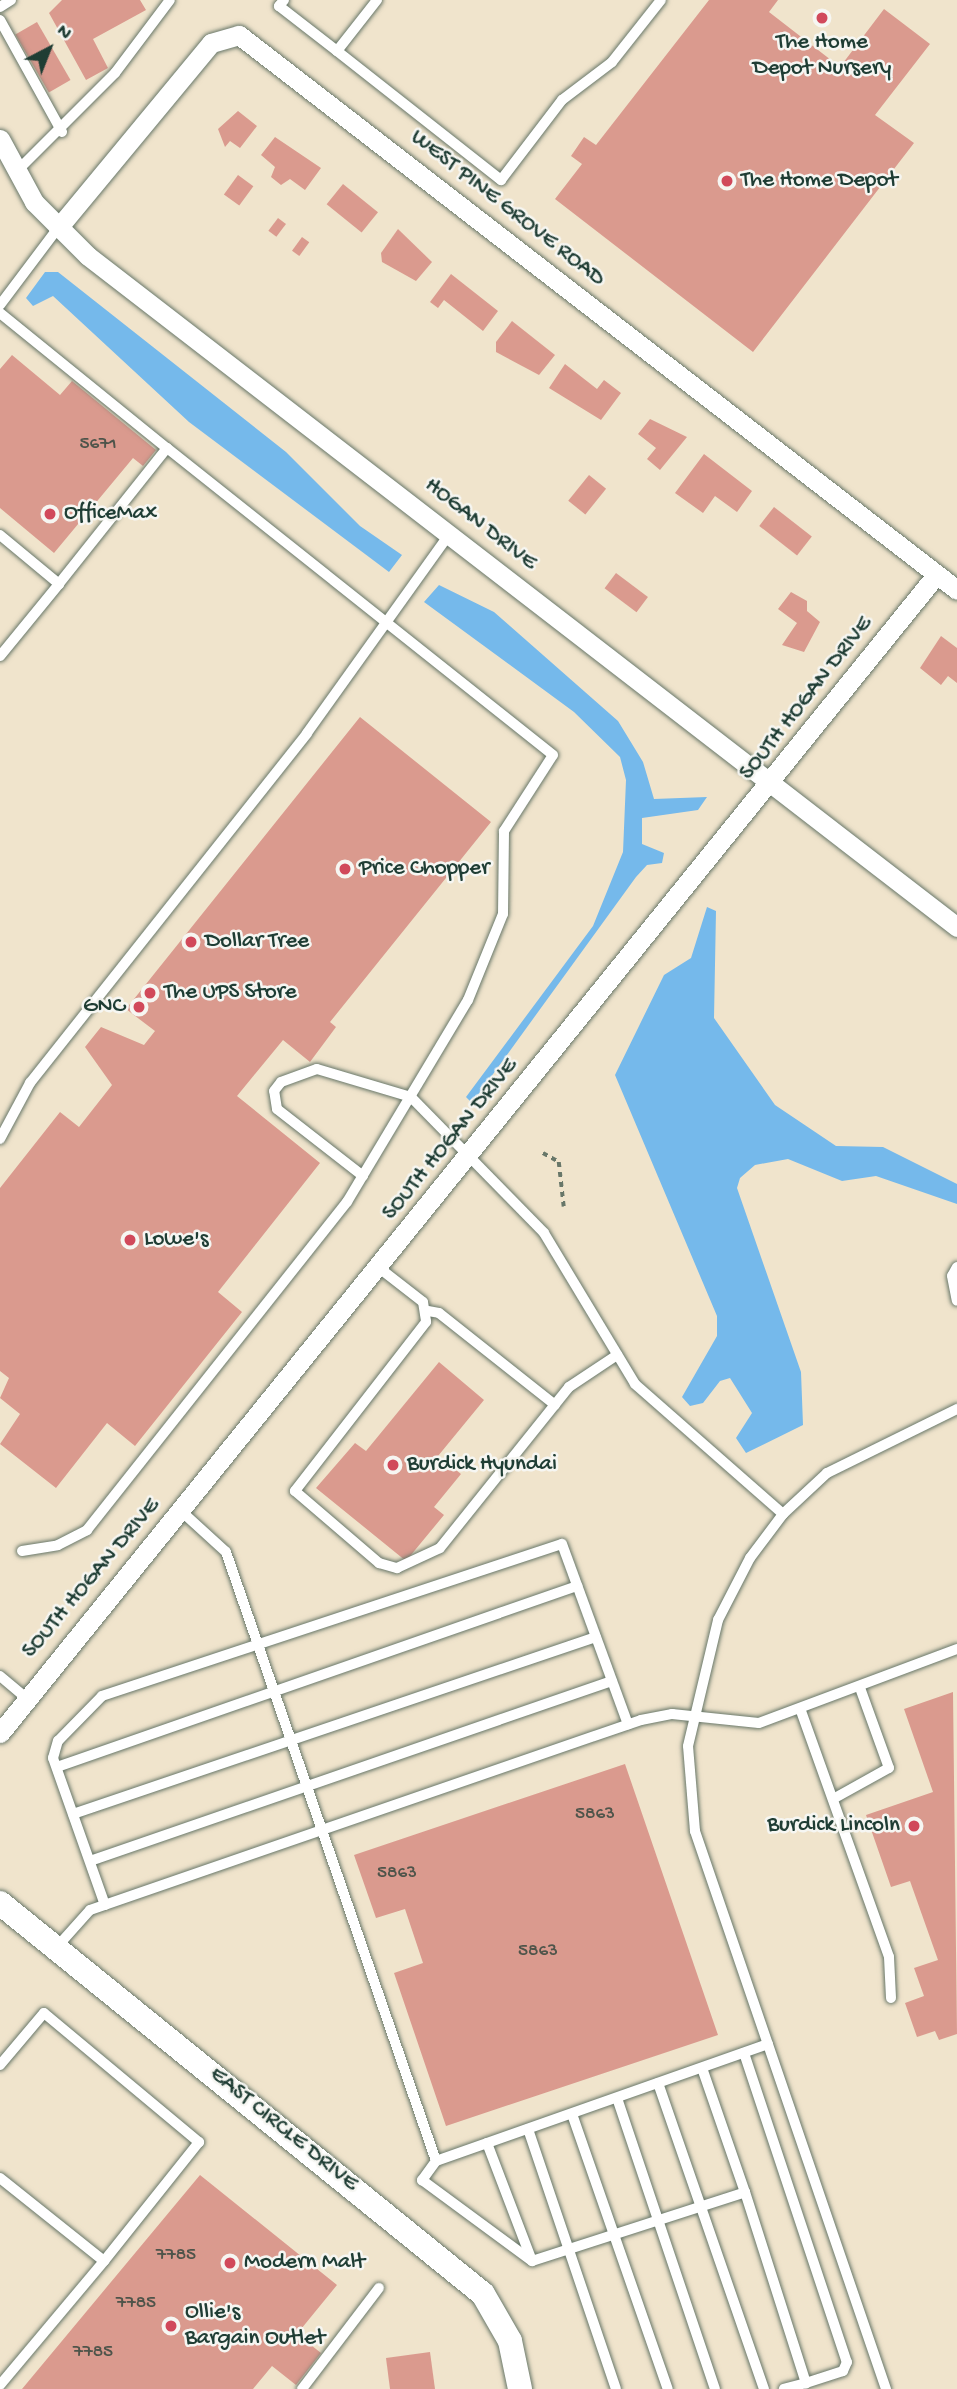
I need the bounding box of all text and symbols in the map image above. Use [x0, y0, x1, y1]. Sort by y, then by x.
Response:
marker: The Home Depot Nursery [814, 10, 830, 26]
north arrow [14, 14, 84, 84]
text: N [51, 20, 76, 46]
place label: The Home Depot Nursery [753, 29, 891, 83]
street label: WEST PINE GROVE ROAD [404, 124, 610, 294]
place label: The Home Depot [741, 167, 898, 195]
marker: The Home Depot [719, 173, 735, 189]
house number: 5671 [79, 434, 117, 456]
street label: HOGAN DRIVE [418, 473, 542, 577]
place label: OfficeMax [64, 500, 157, 528]
marker: OfficeMax [42, 506, 58, 522]
street label: SOUTH HOGAN DRIVE [734, 612, 880, 786]
place label: Price Chopper [359, 855, 489, 883]
marker: Price Chopper [337, 861, 353, 877]
place label: Dollar Tree [205, 928, 309, 956]
marker: Dollar Tree [183, 934, 199, 950]
place label: The UPS Store [164, 979, 297, 1007]
marker: The UPS Store [142, 985, 158, 1001]
place label: GNC [83, 993, 125, 1021]
marker: GNC [131, 999, 147, 1015]
street label: SOUTH HOGAN DRIVE [377, 1053, 525, 1227]
place label: Lowe's [144, 1226, 208, 1254]
marker: Lowe's [122, 1232, 138, 1248]
place label: Burdick Hyundai [407, 1451, 557, 1479]
marker: Burdick Hyundai [385, 1457, 401, 1473]
street label: SOUTH HOGAN DRIVE [17, 1493, 167, 1665]
house number: 5863 [575, 1804, 615, 1826]
place label: Burdick Lincoln [767, 1812, 900, 1840]
marker: Burdick Lincoln [906, 1818, 922, 1834]
house number: 5863 [377, 1863, 417, 1885]
house number: 5863 [518, 1941, 558, 1963]
street label: EAST CIRCLE DRIVE [203, 2062, 363, 2198]
house number: 7785 [156, 2245, 196, 2267]
place label: Modern Malt [244, 2249, 365, 2277]
marker: Modern Malt [222, 2255, 238, 2271]
house number: 7785 [116, 2293, 156, 2315]
place label: Ollie's Bargain Outlet [185, 2299, 325, 2353]
marker: Ollie's Bargain Outlet [163, 2318, 179, 2334]
house number: 7785 [73, 2342, 113, 2364]

